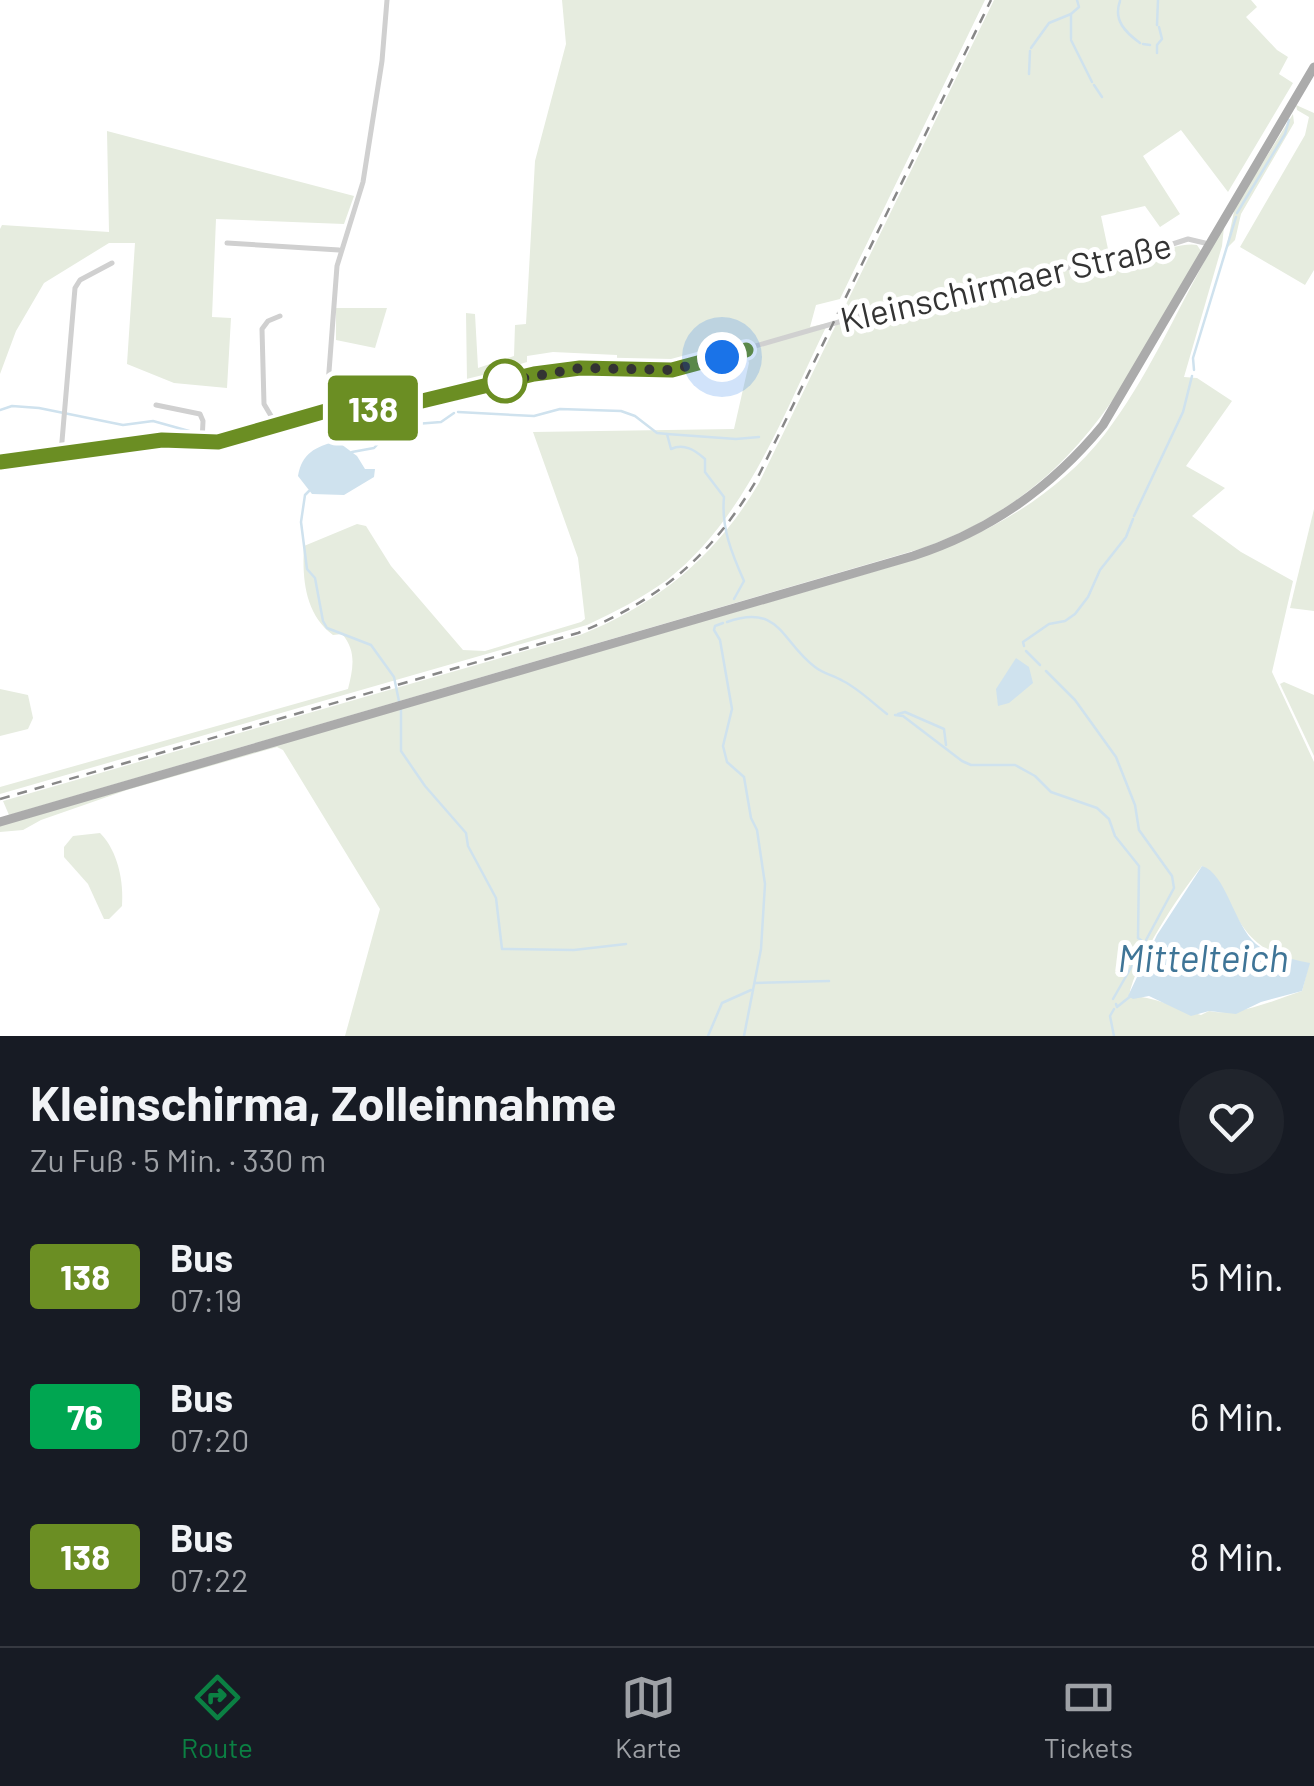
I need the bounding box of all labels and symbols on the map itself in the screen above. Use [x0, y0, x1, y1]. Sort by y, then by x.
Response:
street label: Kleinschirmaer Straße [836, 223, 1175, 340]
your location [697, 332, 747, 382]
unlabelled marker [484, 360, 526, 402]
line badge: 138 [316, 376, 430, 440]
water label: Mittelteich [1117, 934, 1289, 980]

